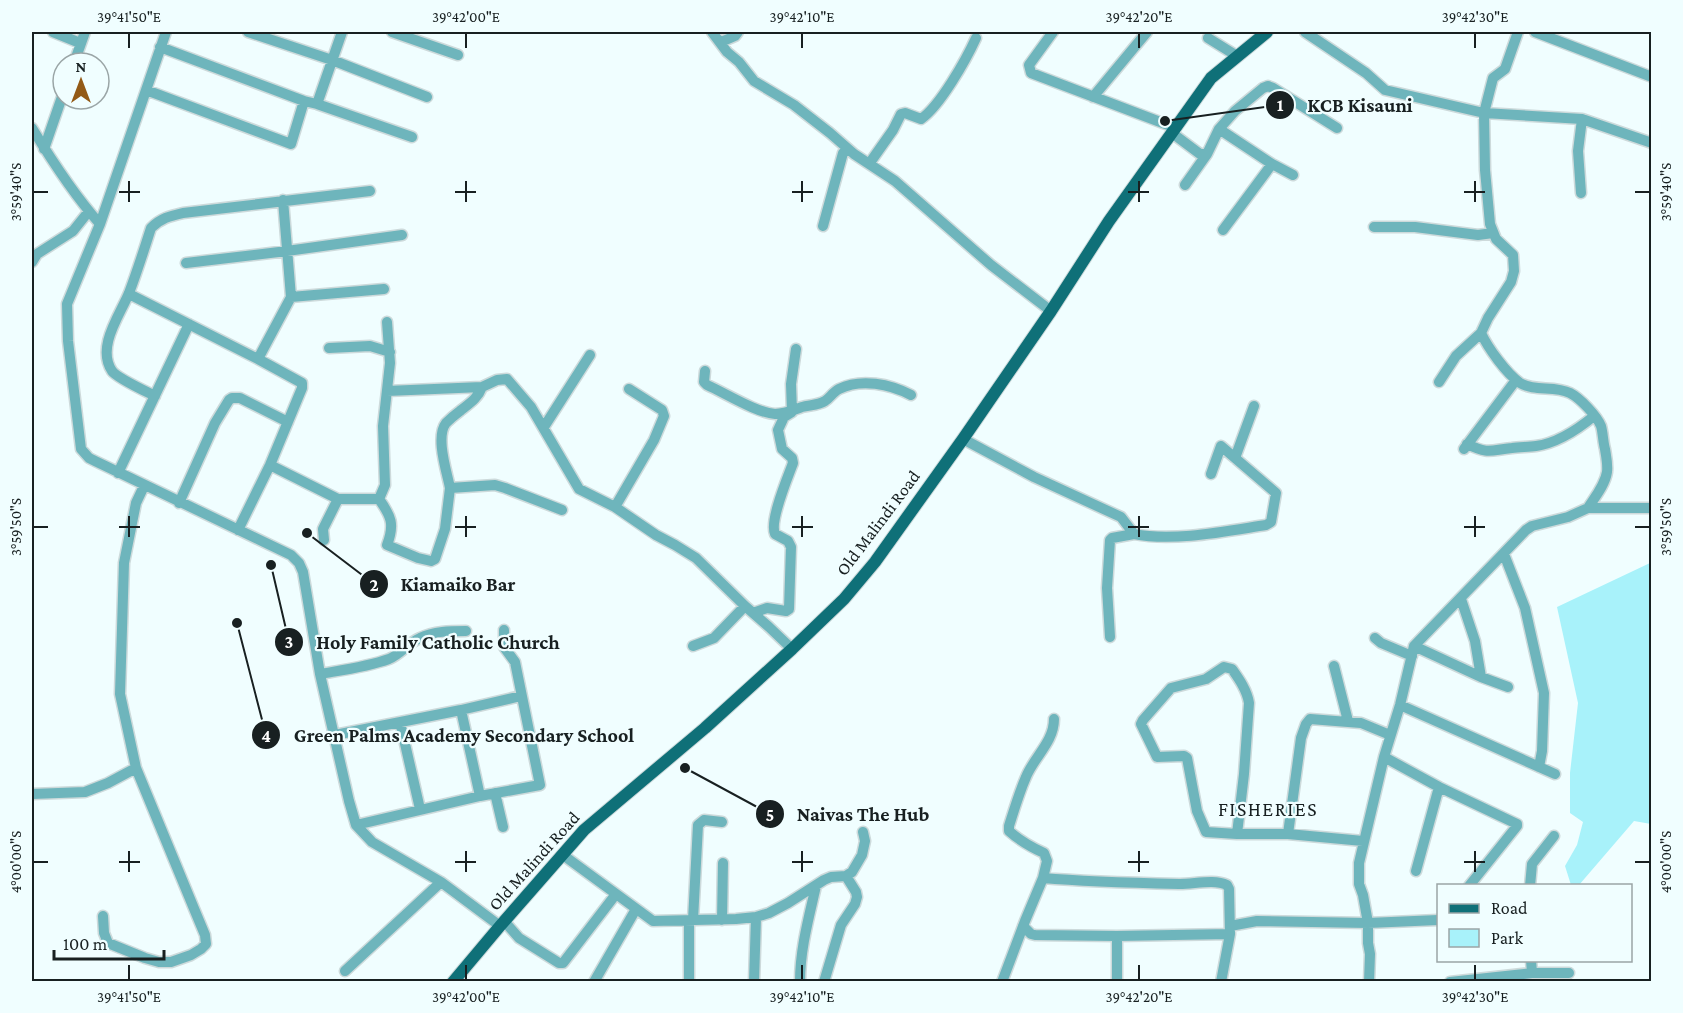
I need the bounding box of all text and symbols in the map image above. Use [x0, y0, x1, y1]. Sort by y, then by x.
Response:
text: 39°41'50"E [97, 9, 161, 25]
text: 39°42'00"E [432, 9, 500, 25]
text: 39°42'10"E [769, 9, 835, 25]
text: 39°42'20"E [1105, 9, 1173, 25]
text: 39°42'30"E [1442, 9, 1508, 25]
north arrow [51, 51, 111, 111]
text: N [76, 58, 87, 75]
callout: KCB Kisauni [1265, 86, 1424, 124]
text: KCB Kisauni [1307, 94, 1413, 116]
text: 1 [1277, 95, 1284, 115]
text: 3°59'40"S [8, 163, 24, 221]
text: 3°59'40"S [1658, 163, 1674, 221]
street label: Old Malindi Road [832, 466, 924, 579]
text: 3°59'50"S [8, 498, 24, 556]
text: 3°59'50"S [1658, 498, 1674, 556]
callout: Kiamaiko Bar [359, 565, 528, 603]
text: Kiamaiko Bar [400, 573, 516, 595]
text: 2 [369, 575, 379, 595]
callout: Holy Family Catholic Church [274, 623, 571, 661]
text: Holy Family Catholic Church [316, 631, 560, 653]
text: 3 [285, 632, 293, 652]
callout: Green Palms Academy Secondary School [251, 716, 646, 754]
text: Green Palms Academy Secondary School [294, 724, 634, 746]
text: 4 [261, 726, 271, 746]
callout: Naivas The Hub [755, 795, 941, 833]
district label: FISHERIES [1218, 798, 1318, 820]
text: Naivas The Hub [797, 803, 929, 825]
text: 5 [766, 805, 774, 825]
street label: Old Malindi Road [484, 807, 584, 915]
text: 4°00'00"S [8, 831, 24, 893]
text: 4°00'00"S [1658, 831, 1674, 893]
legend [1437, 884, 1632, 962]
text: Road [1491, 898, 1528, 918]
scale bar [54, 923, 164, 961]
text: Park [1491, 928, 1523, 948]
text: 100 m [63, 934, 108, 954]
text: 39°41'50"E [97, 989, 161, 1005]
text: 39°42'00"E [432, 989, 500, 1005]
text: 39°42'10"E [769, 989, 835, 1005]
text: 39°42'20"E [1105, 989, 1173, 1005]
text: 39°42'30"E [1442, 989, 1508, 1005]

